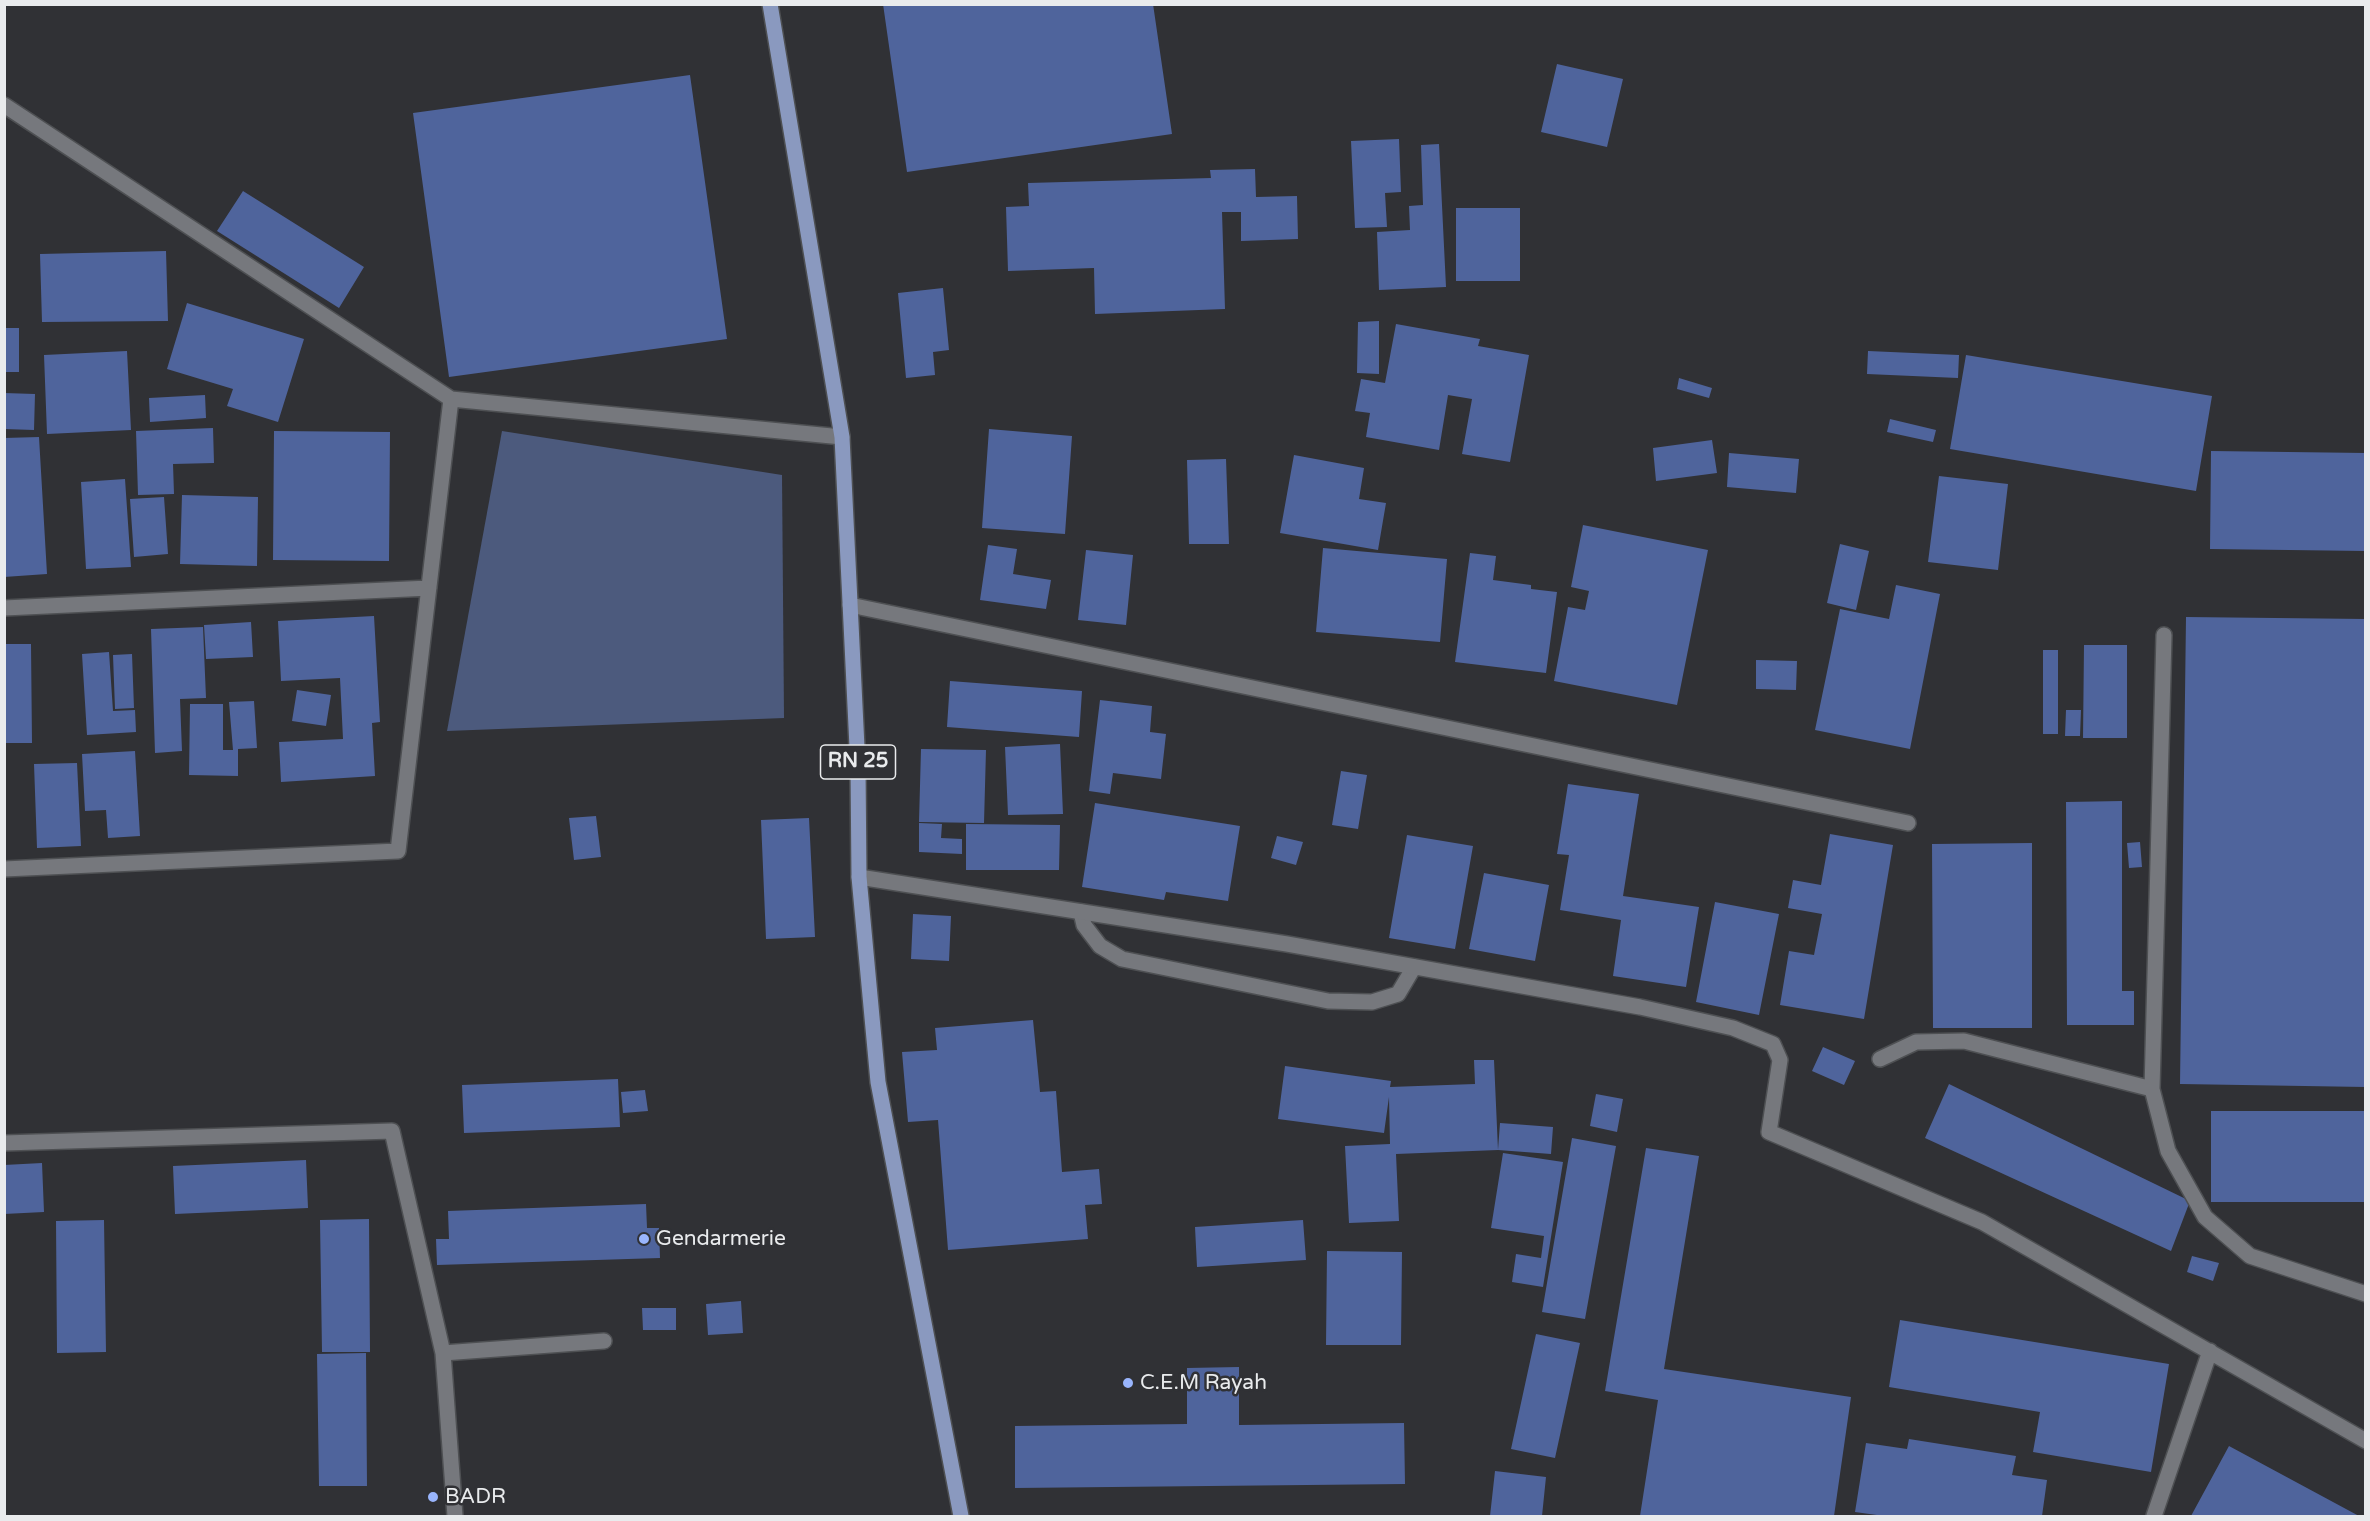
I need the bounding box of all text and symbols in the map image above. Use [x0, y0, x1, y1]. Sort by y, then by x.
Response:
road number: RN 25 [820, 745, 896, 779]
place label: Gendarmerie [656, 1226, 786, 1252]
marker: Gendarmerie [637, 1232, 651, 1246]
place label: C.E.M Rayah [1140, 1370, 1267, 1396]
marker: C.E.M Rayah [1121, 1376, 1135, 1390]
place label: BADR [445, 1484, 506, 1510]
marker: BADR [426, 1490, 440, 1504]

